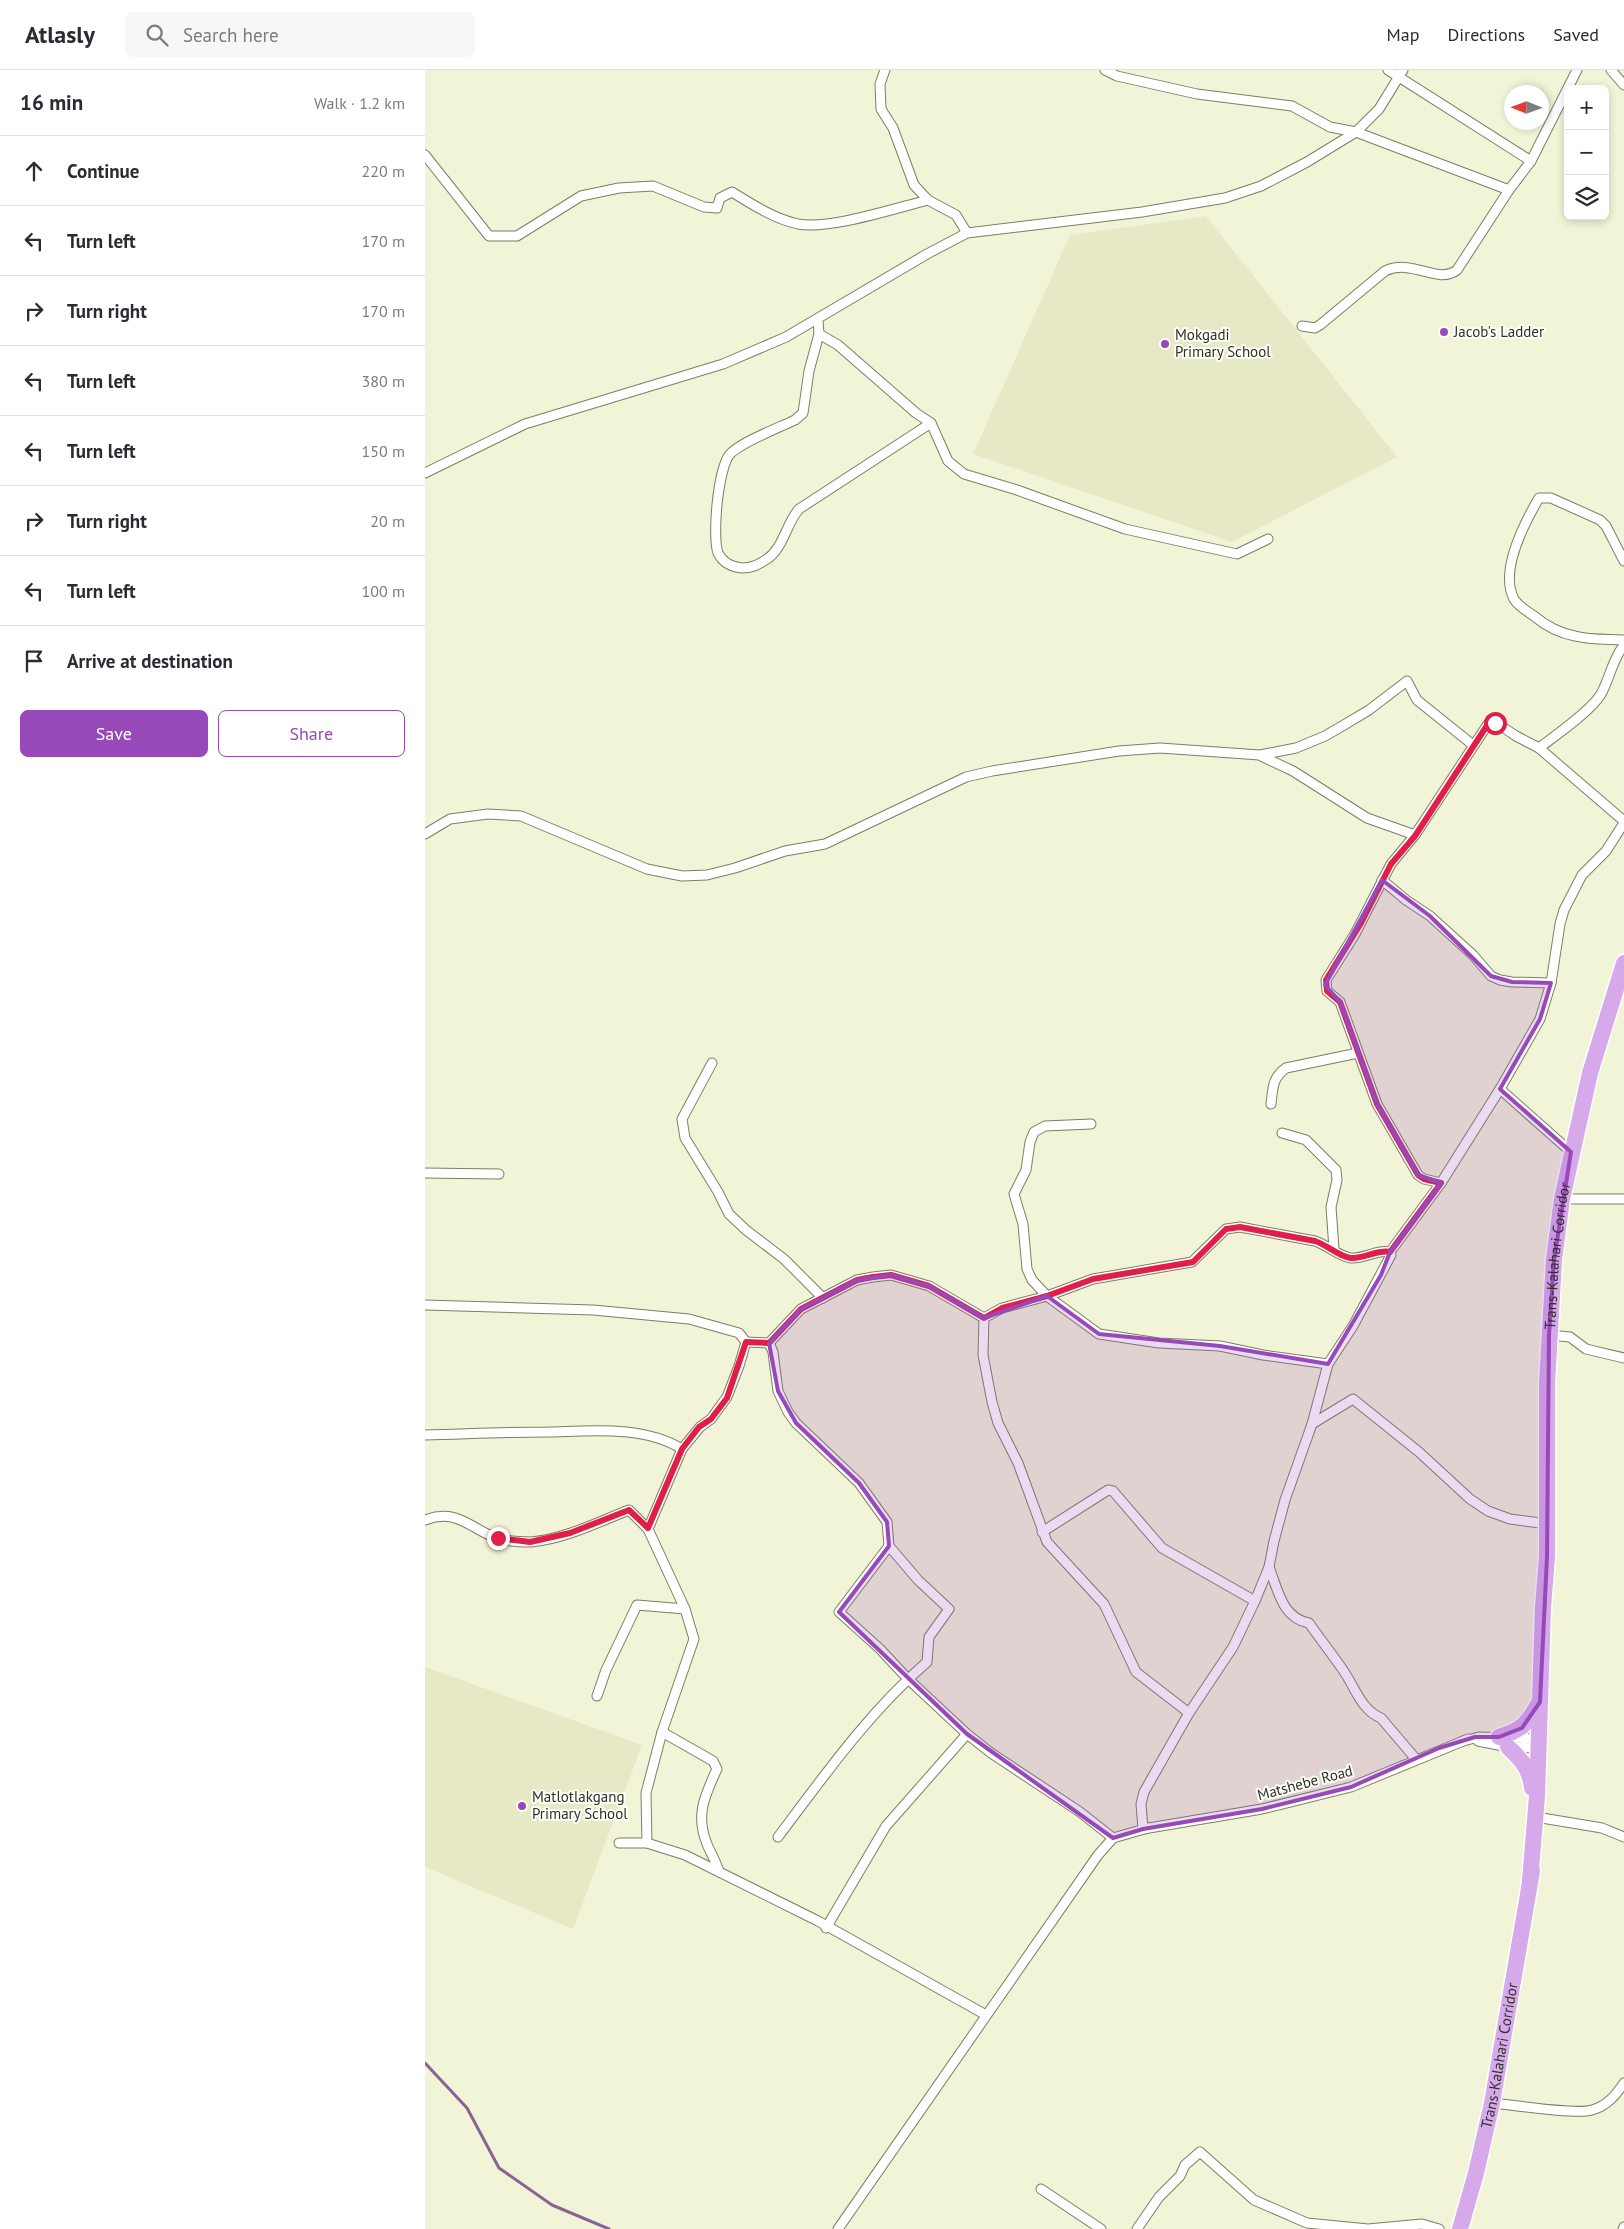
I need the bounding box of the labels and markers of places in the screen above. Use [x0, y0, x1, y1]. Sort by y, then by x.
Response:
place label: Jacob's Ladder [1453, 322, 1544, 341]
place label: Mokgadi Primary School [1175, 325, 1271, 361]
marker: Jacob's Ladder [1438, 326, 1450, 338]
marker: Mokgadi Primary School [1159, 338, 1171, 350]
place label: Matlotlakgang Primary School [532, 1787, 628, 1823]
marker: Matlotlakgang Primary School [516, 1800, 528, 1812]

